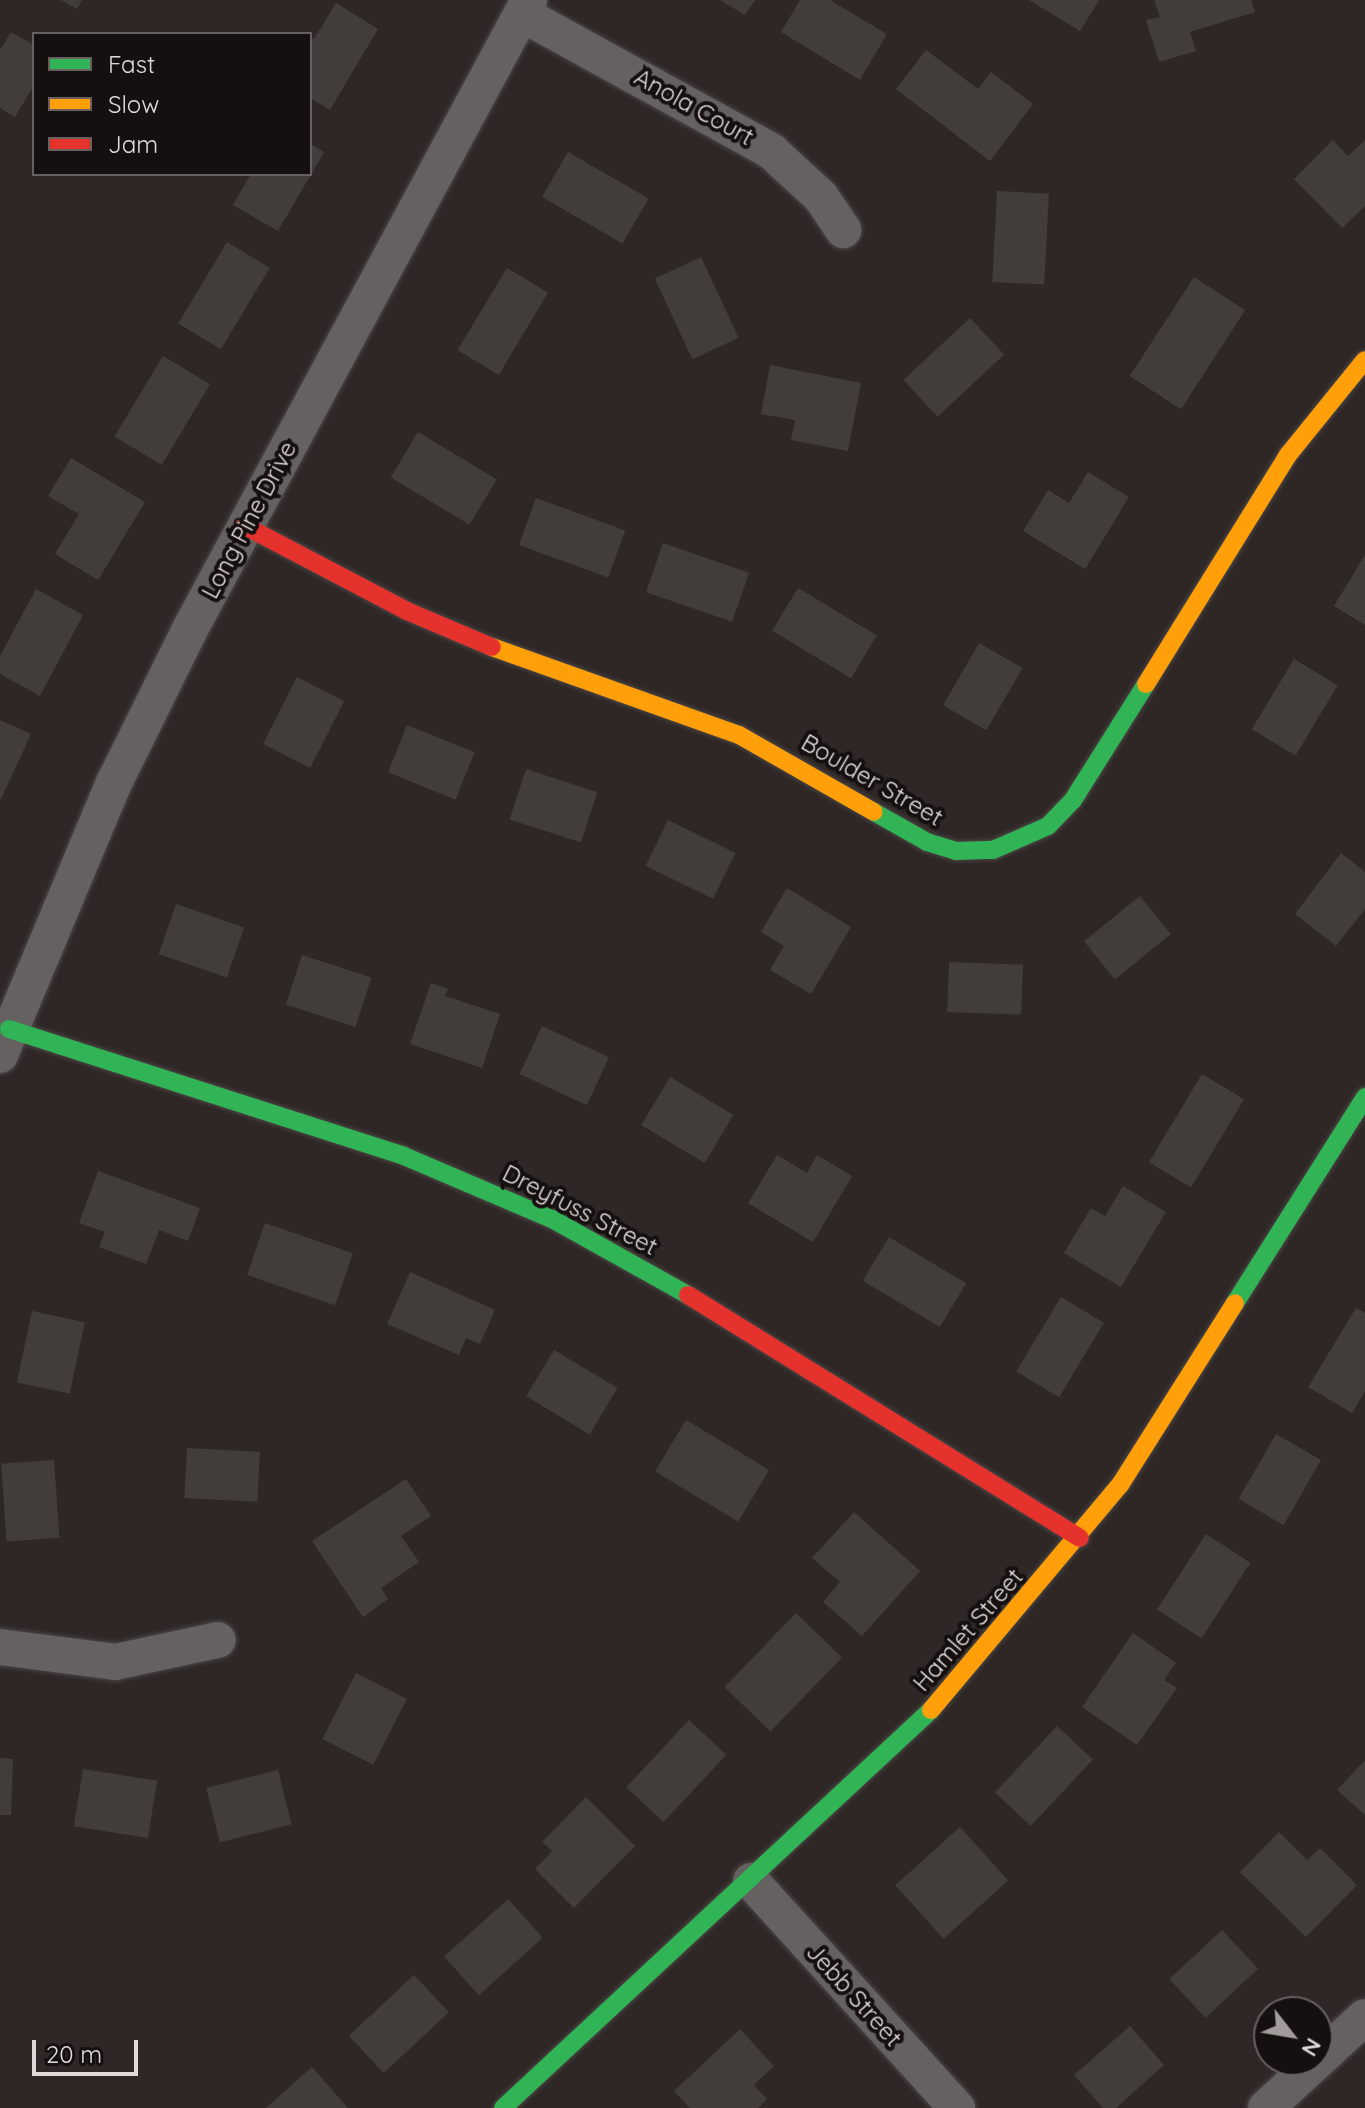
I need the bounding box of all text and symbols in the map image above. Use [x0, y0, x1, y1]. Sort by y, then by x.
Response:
legend [32, 32, 312, 176]
text: Fast [108, 49, 155, 79]
street label: Anola Court [629, 62, 759, 152]
text: Slow [108, 89, 159, 119]
text: Jam [108, 129, 158, 159]
street label: Long Pine Drive [195, 436, 303, 604]
street label: Boulder Street [796, 728, 948, 832]
street label: Dreyfuss Street [498, 1159, 662, 1261]
street label: Hamlet Street [907, 1563, 1029, 1697]
street label: Jebb Street [800, 1938, 908, 2052]
north arrow [1253, 1996, 1333, 2076]
scale bar [36, 2024, 142, 2074]
text: N [1296, 2033, 1328, 2061]
text: 20 m [46, 2039, 102, 2069]

